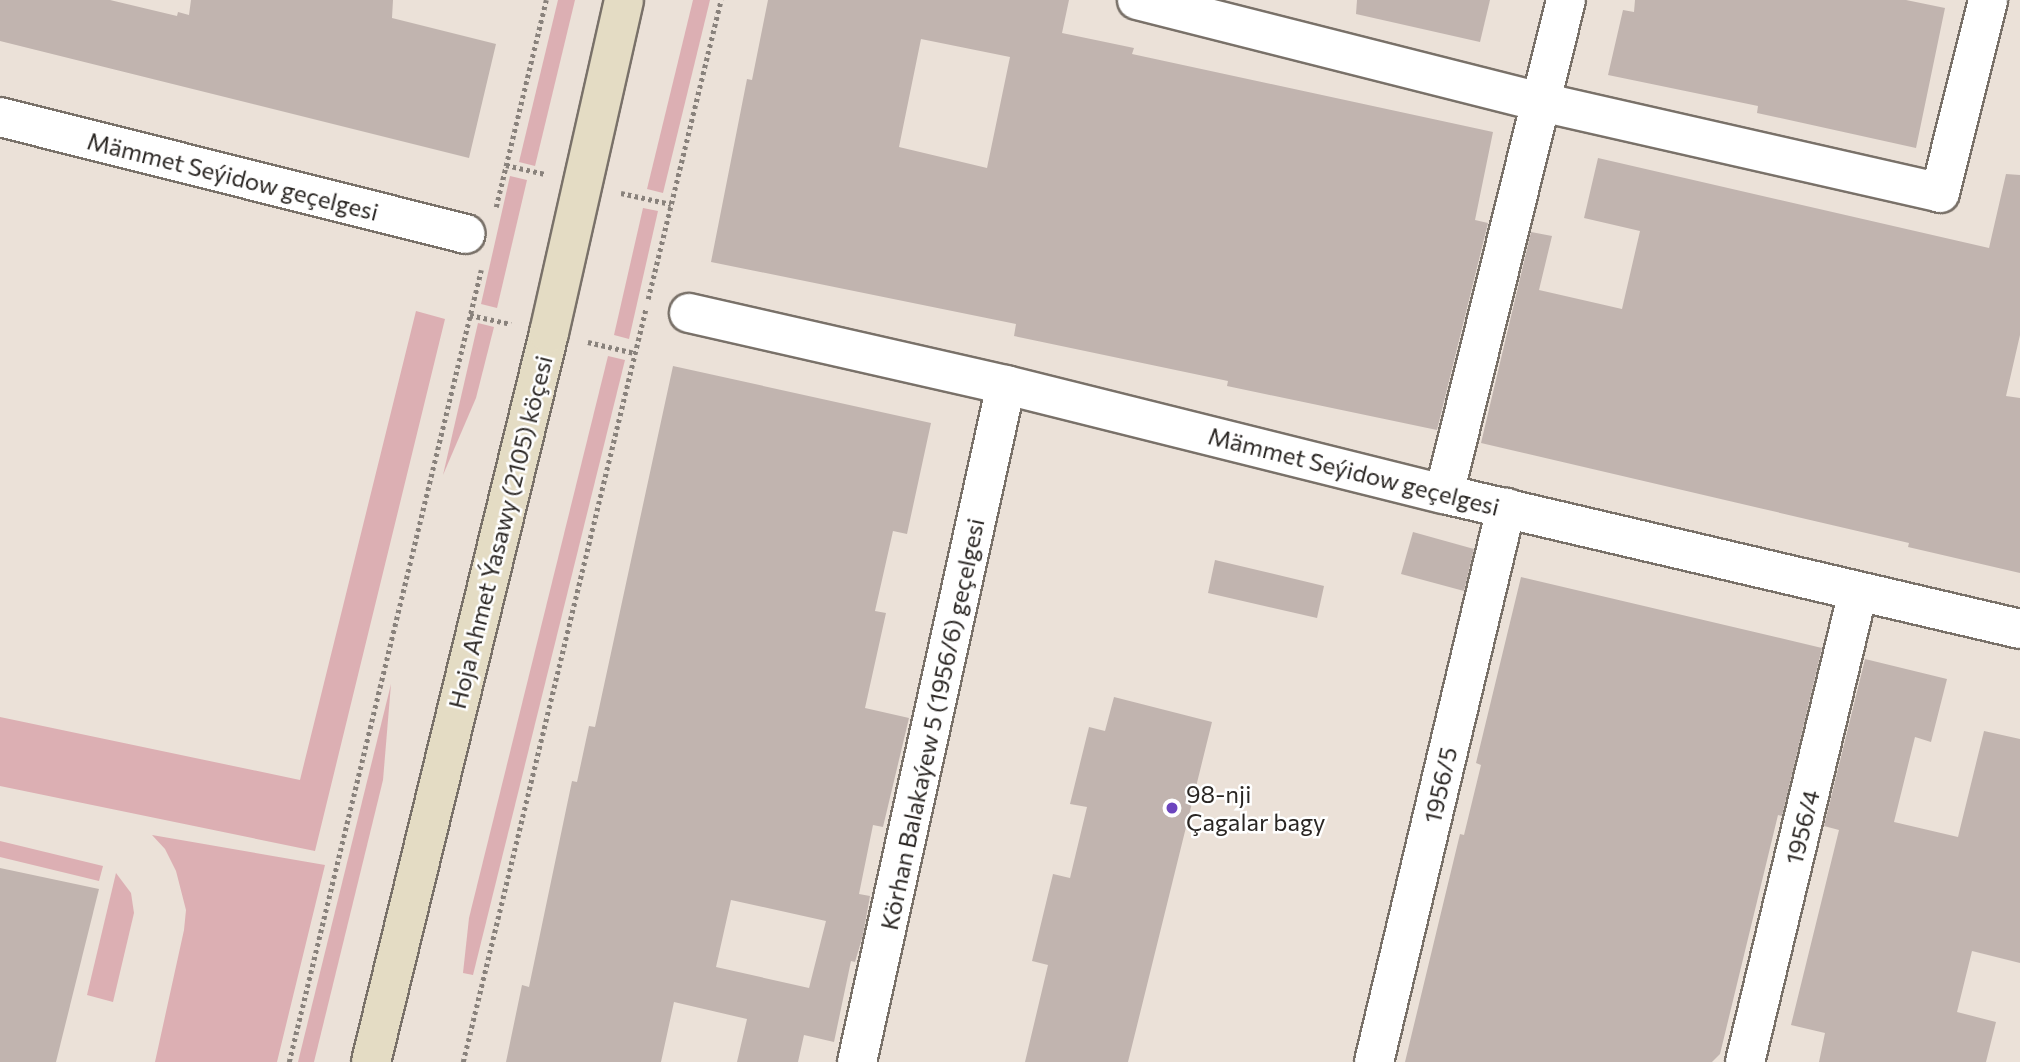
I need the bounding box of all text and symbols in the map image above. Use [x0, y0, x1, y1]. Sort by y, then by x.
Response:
street label: Mämmet Seýidow geçelgesi [84, 126, 382, 226]
street label: Hoja Ahmet Ýasawy (2105) köçesi [442, 352, 558, 712]
street label: Mämmet Seýidow geçelgesi [1205, 421, 1503, 521]
street label: Körhan Balakaýew 5 (1956/6) geçelgesi [874, 515, 990, 933]
street label: 1956/5 [1417, 744, 1463, 826]
place label: 98-nji Çagalar bagy [1186, 780, 1325, 836]
street label: 1956/4 [1779, 787, 1825, 867]
marker: 98-nji Çagalar bagy [1164, 800, 1180, 816]

